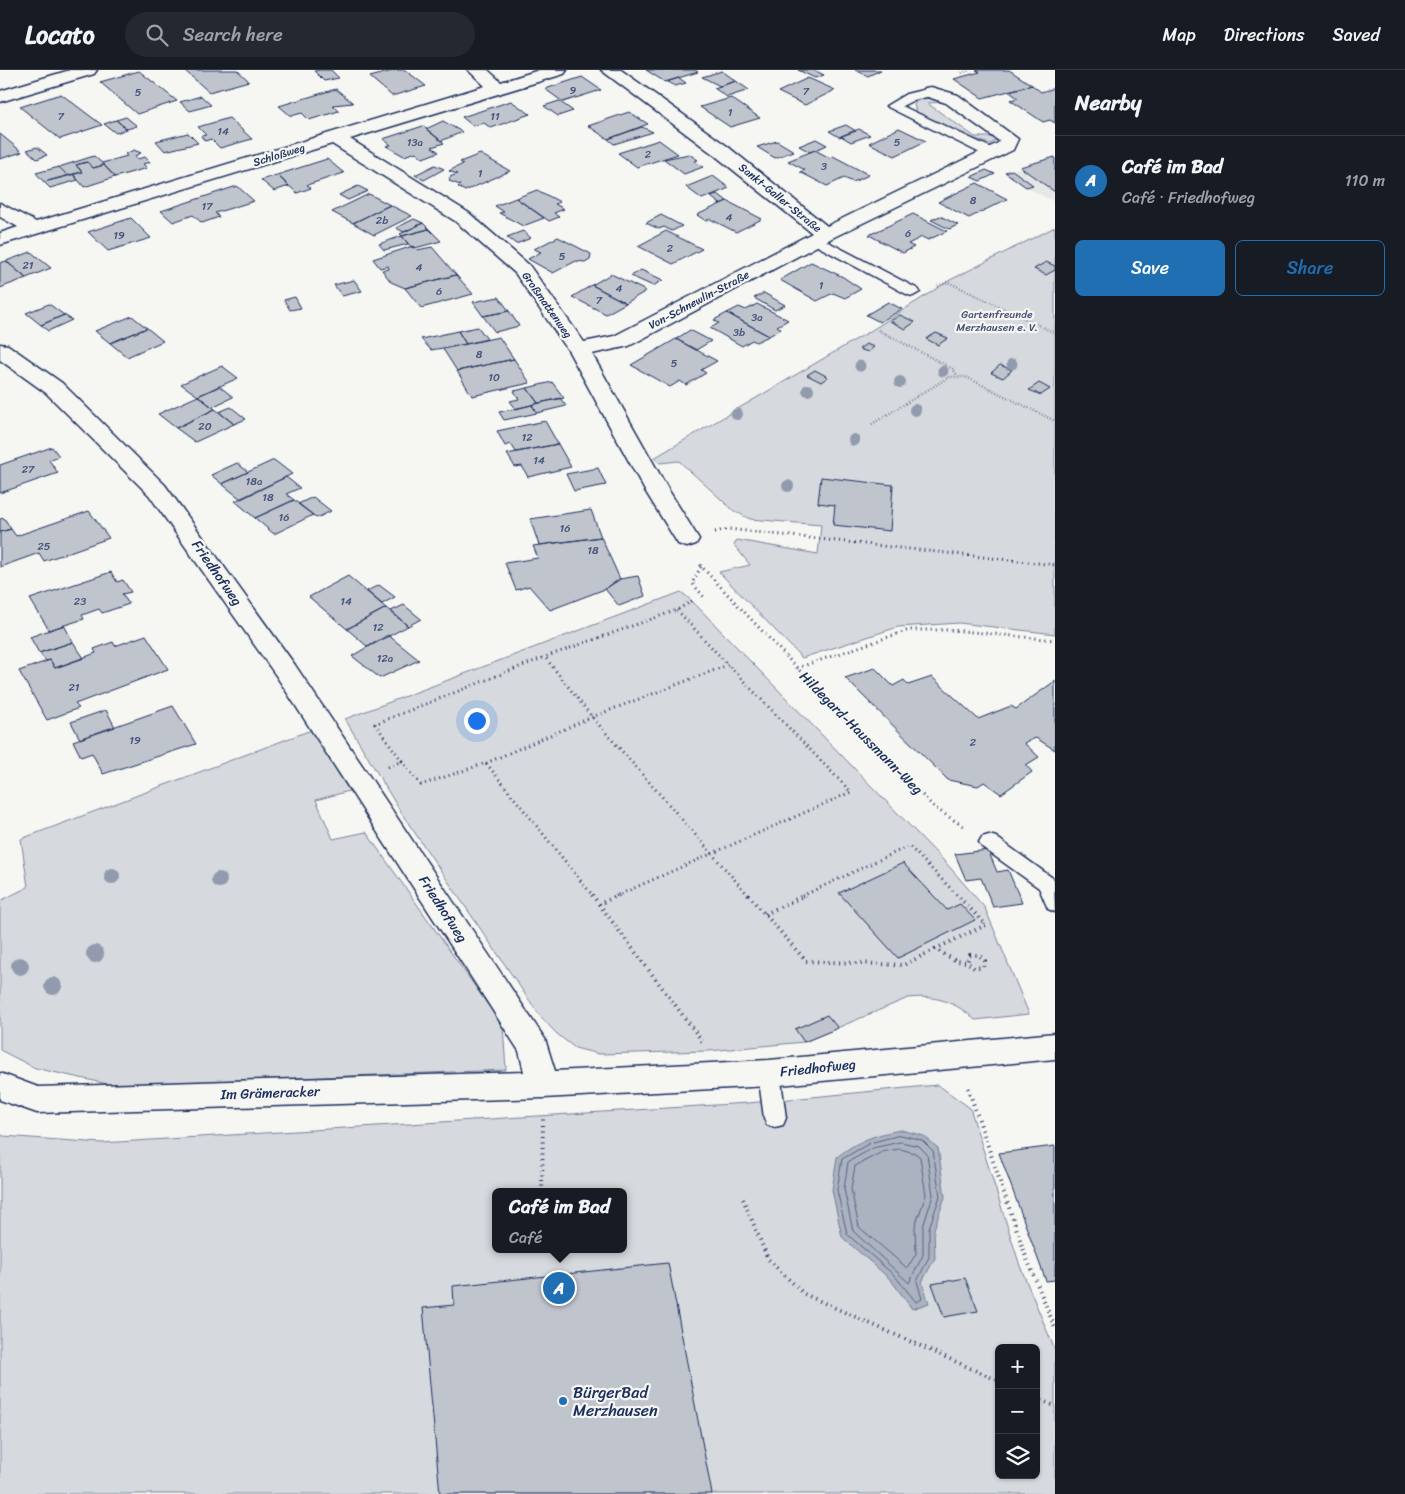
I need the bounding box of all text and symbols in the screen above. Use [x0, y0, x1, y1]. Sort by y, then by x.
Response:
search box [125, 12, 475, 57]
text: Locato [25, 14, 95, 56]
text: Search here [183, 18, 283, 51]
text: Map [1163, 19, 1196, 51]
text: Directions [1224, 19, 1305, 51]
text: Saved [1333, 19, 1380, 51]
icon: search [143, 21, 171, 49]
house number: 9 [570, 81, 577, 100]
house number: 7 [803, 82, 810, 101]
house number: 5 [135, 83, 142, 102]
text: Nearby [1075, 84, 1141, 122]
house number: 1 [728, 103, 733, 122]
house number: 7 [58, 107, 65, 126]
house number: 11 [490, 107, 500, 126]
house number: 14 [217, 122, 229, 141]
house number: 13a [407, 133, 424, 152]
house number: 5 [894, 133, 901, 152]
street label: Schloßweg [251, 138, 308, 172]
house number: 2 [645, 145, 652, 164]
text: Café im Bad [1122, 150, 1223, 183]
house number: 3 [821, 157, 827, 176]
street label: Sankt-Galler-Straße [734, 158, 826, 238]
house number: 1 [478, 164, 483, 183]
text: A [1086, 166, 1096, 195]
text: 110 m [1345, 166, 1385, 195]
text: Café · Friedhofweg [1122, 183, 1255, 212]
house number: 8 [970, 191, 977, 210]
house number: 17 [202, 197, 213, 216]
house number: 4 [726, 208, 733, 227]
house number: 2b [376, 211, 388, 230]
house number: 6 [905, 224, 911, 243]
house number: 19 [113, 226, 125, 245]
house number: 2 [667, 239, 674, 258]
button: Save [1075, 240, 1225, 296]
button: Share [1235, 240, 1385, 296]
house number: 5 [559, 247, 566, 266]
house number: 21 [22, 256, 34, 275]
house number: 4 [416, 258, 423, 277]
street label: Von-Schnewlin-Straße [645, 265, 753, 335]
street label: Großmattenweg [517, 268, 577, 343]
house number: 1 [819, 276, 824, 295]
house number: 4 [616, 279, 623, 298]
house number: 6 [436, 282, 442, 301]
house number: 7 [596, 291, 603, 310]
park label: Gartenfreunde Merzhausen e. V. [956, 305, 1038, 337]
house number: 3a [751, 308, 763, 327]
house number: 3b [733, 323, 745, 342]
house number: 8 [476, 345, 483, 364]
house number: 5 [671, 354, 678, 373]
house number: 10 [488, 368, 500, 387]
house number: 20 [198, 417, 212, 436]
house number: 12 [521, 428, 533, 447]
house number: 14 [533, 451, 545, 470]
house number: 27 [22, 460, 35, 479]
house number: 18a [246, 472, 263, 491]
house number: 18 [262, 488, 274, 507]
house number: 16 [279, 508, 289, 527]
house number: 16 [560, 519, 570, 538]
street label: Friedhofweg [185, 535, 249, 611]
house number: 25 [37, 537, 51, 556]
house number: 18 [587, 541, 599, 560]
house number: 23 [74, 592, 86, 611]
house number: 14 [340, 592, 352, 611]
house number: 12 [372, 618, 384, 637]
house number: 12a [377, 649, 394, 668]
street label: Hildegard-Haussmann-Weg [793, 665, 929, 801]
house number: 21 [68, 678, 80, 697]
your location [464, 708, 490, 734]
house number: 19 [129, 731, 141, 750]
house number: 2 [970, 733, 977, 752]
street label: Friedhofweg [412, 870, 474, 948]
street label: Friedhofweg [779, 1052, 857, 1084]
street label: Im Grämeracker [219, 1079, 321, 1107]
popup [492, 1188, 627, 1253]
text: Café im Bad [509, 1190, 610, 1223]
text: Café [509, 1223, 542, 1252]
pin: A [543, 1269, 575, 1307]
map controls [995, 1344, 1040, 1479]
button: + [995, 1344, 1040, 1389]
place label: BürgerBad Merzhausen [573, 1378, 658, 1425]
button: − [995, 1389, 1040, 1434]
marker: BürgerBad Merzhausen [557, 1395, 569, 1407]
button: layers [995, 1434, 1040, 1479]

